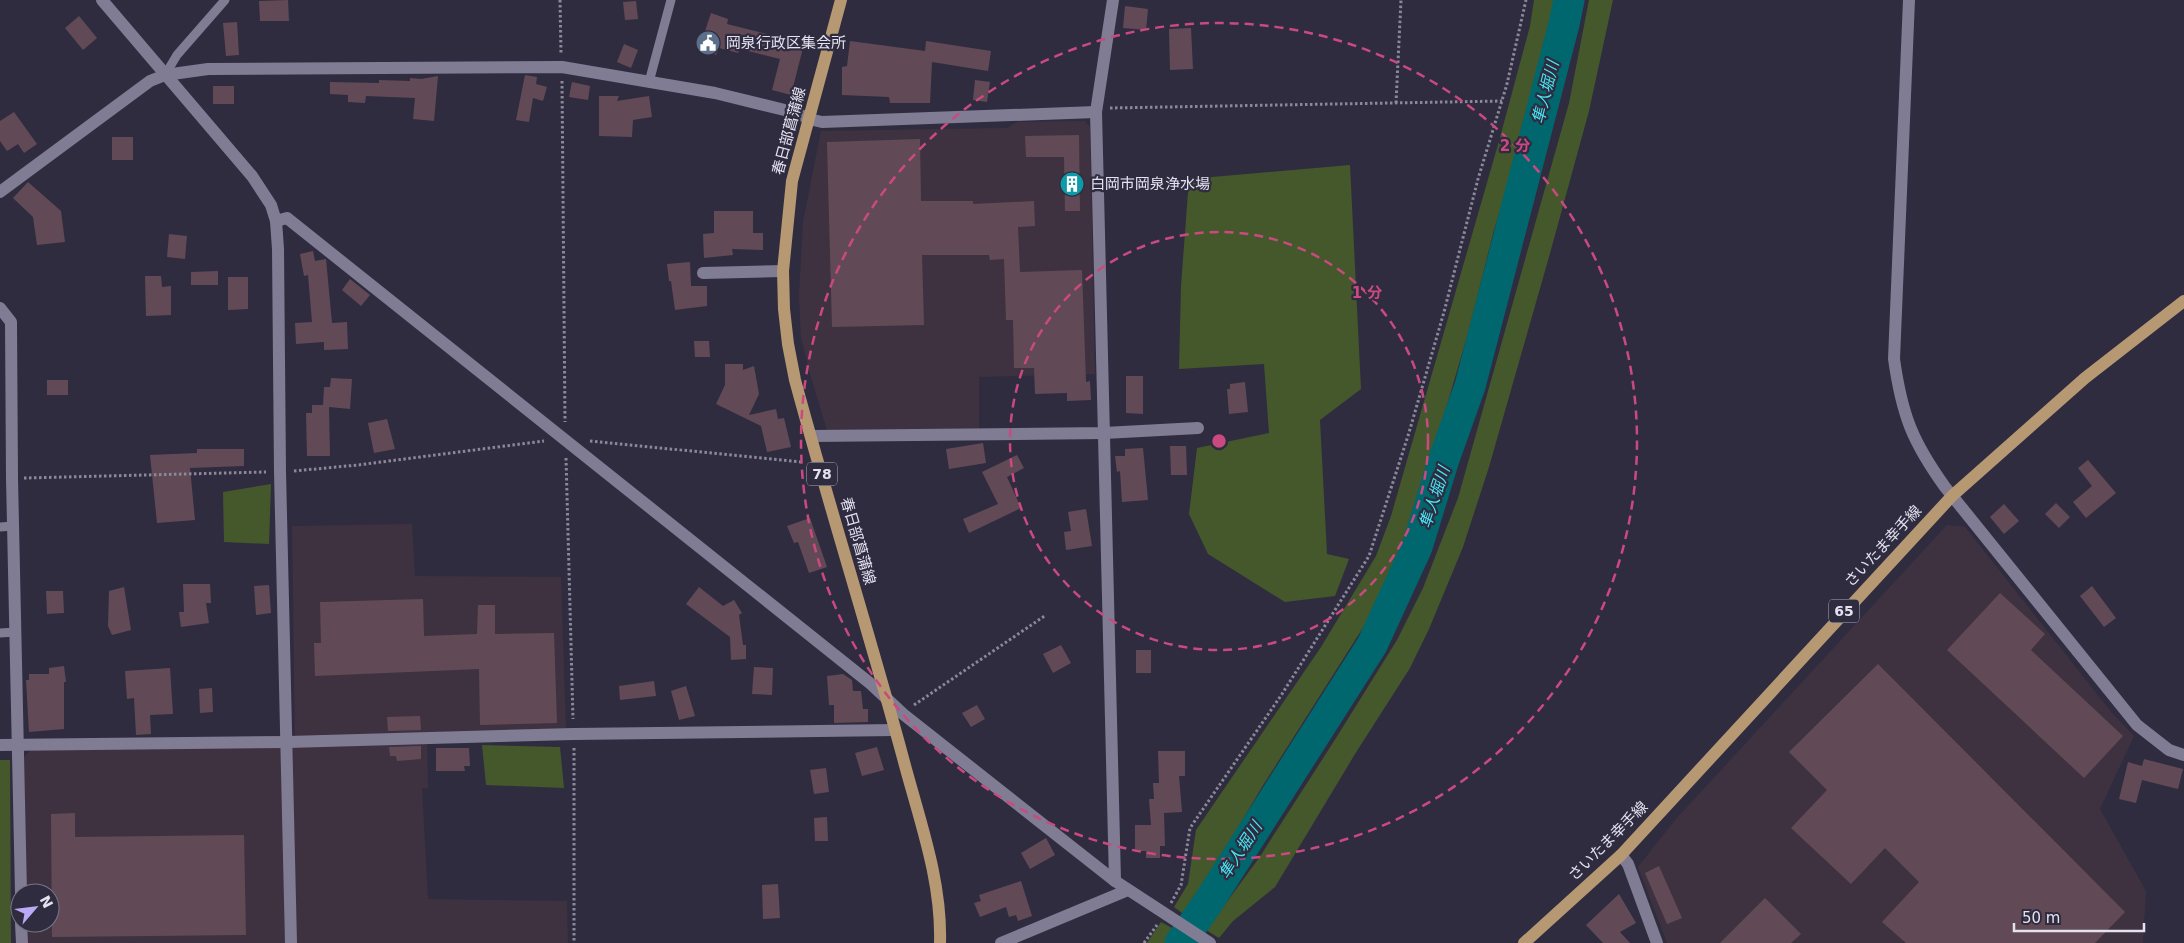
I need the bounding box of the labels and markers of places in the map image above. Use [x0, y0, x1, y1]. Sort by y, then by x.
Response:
public building icon: 岡泉行政区集会所 [695, 30, 721, 56]
place label: 岡泉行政区集会所 [726, 34, 846, 52]
building icon: 白岡市岡泉浄水場 [1059, 171, 1085, 197]
place label: 白岡市岡泉浄水場 [1090, 175, 1210, 193]
centre of rings [1210, 432, 1228, 450]

